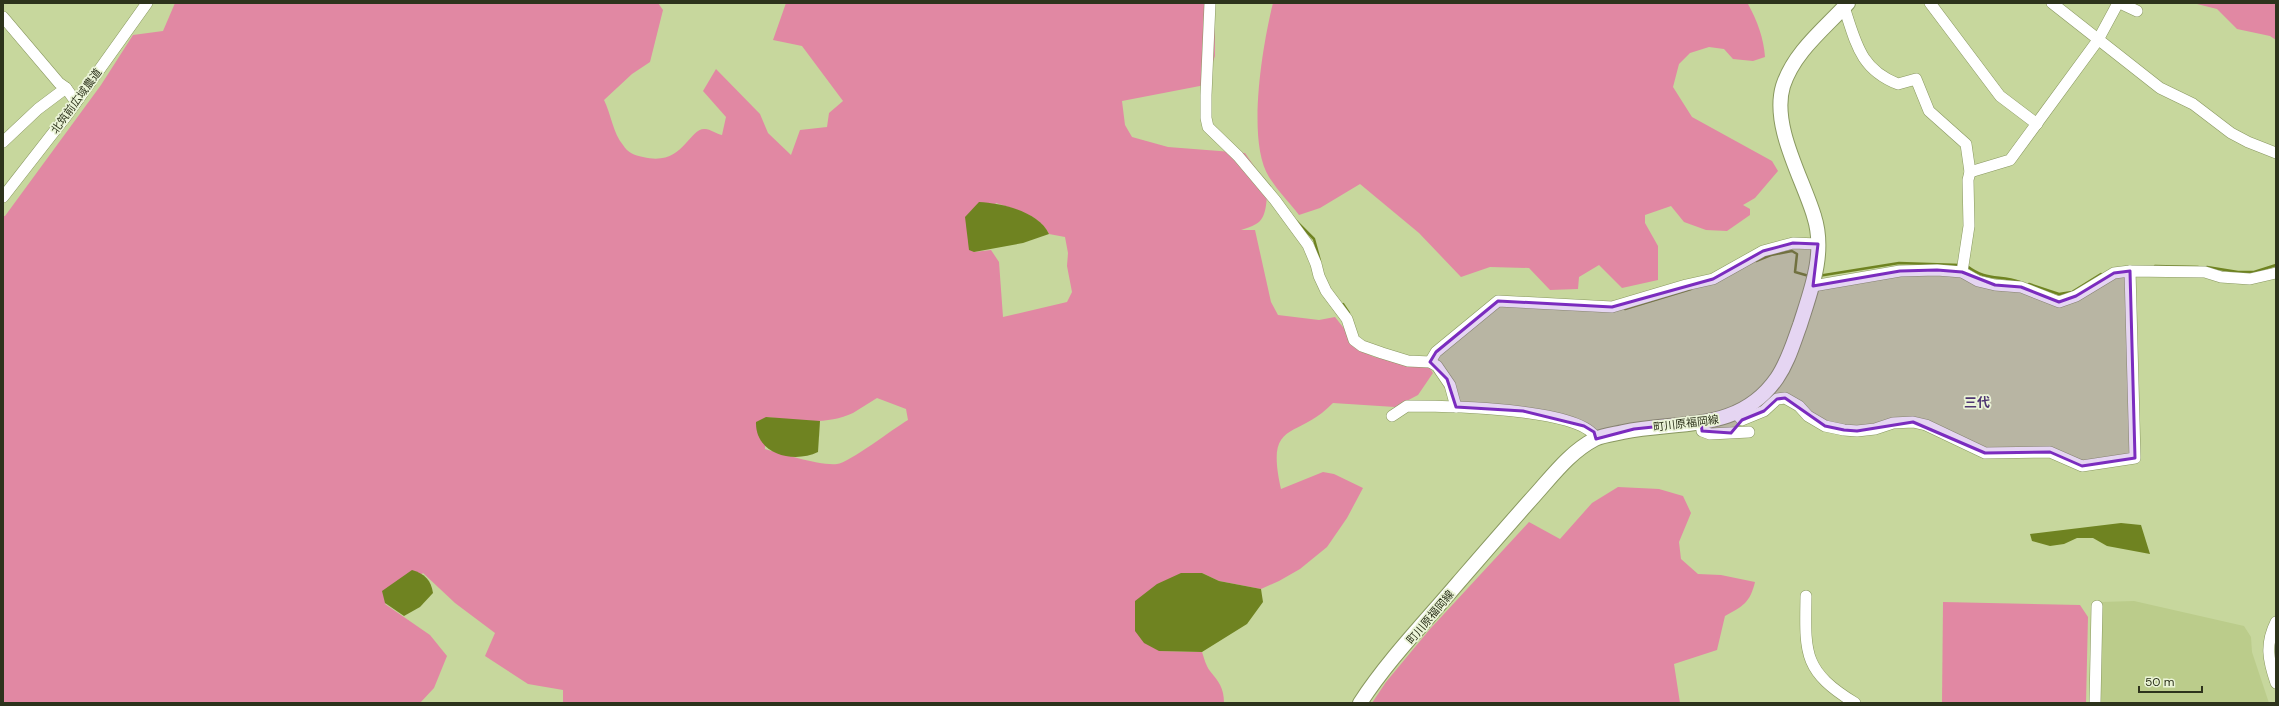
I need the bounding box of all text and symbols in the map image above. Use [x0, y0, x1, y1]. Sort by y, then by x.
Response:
street label: 北筑前広域農道 [48, 66, 104, 136]
district label: 三代 [1964, 394, 1990, 411]
street label: 町川原福岡線 [1652, 412, 1720, 434]
street label: 町川原福岡線 [1403, 587, 1457, 647]
scale bar [2139, 668, 2202, 694]
text: 50 m [2145, 674, 2174, 690]

